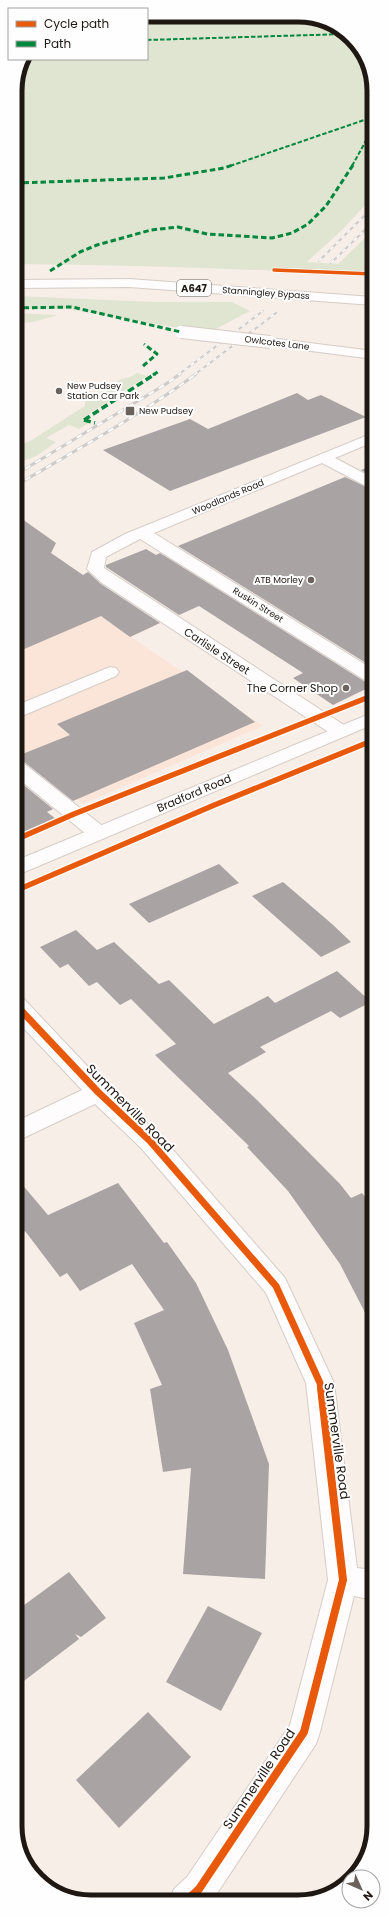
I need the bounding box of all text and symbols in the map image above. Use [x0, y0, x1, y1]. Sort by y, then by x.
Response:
legend [8, 8, 148, 60]
text: Cycle path [44, 15, 109, 32]
text: Path [44, 35, 71, 52]
road number: A647 [177, 280, 211, 296]
street label: Stanningley Bypass [222, 284, 310, 302]
street label: Owlcotes Lane [244, 333, 310, 353]
place label: New Pudsey Station Car Park [67, 380, 140, 402]
marker: New Pudsey Station Car Park [54, 386, 64, 396]
marker: New Pudsey [124, 405, 136, 417]
place label: New Pudsey [139, 405, 193, 417]
street label: Woodlands Road [190, 476, 266, 518]
place label: ATB Morley [254, 574, 303, 586]
marker: ATB Morley [306, 575, 316, 585]
street label: Ruskin Street [231, 585, 285, 625]
street label: Carlisle Street [181, 624, 253, 678]
place label: The Corner Shop [247, 680, 338, 696]
marker: The Corner Shop [341, 683, 351, 693]
street label: Bradford Road [154, 770, 234, 816]
street label: Summerville Road [82, 1060, 178, 1156]
street label: Summerville Road [319, 1381, 355, 1501]
street label: Summerville Road [218, 1725, 300, 1833]
north arrow [341, 1869, 381, 1909]
text: N [359, 1887, 377, 1905]

